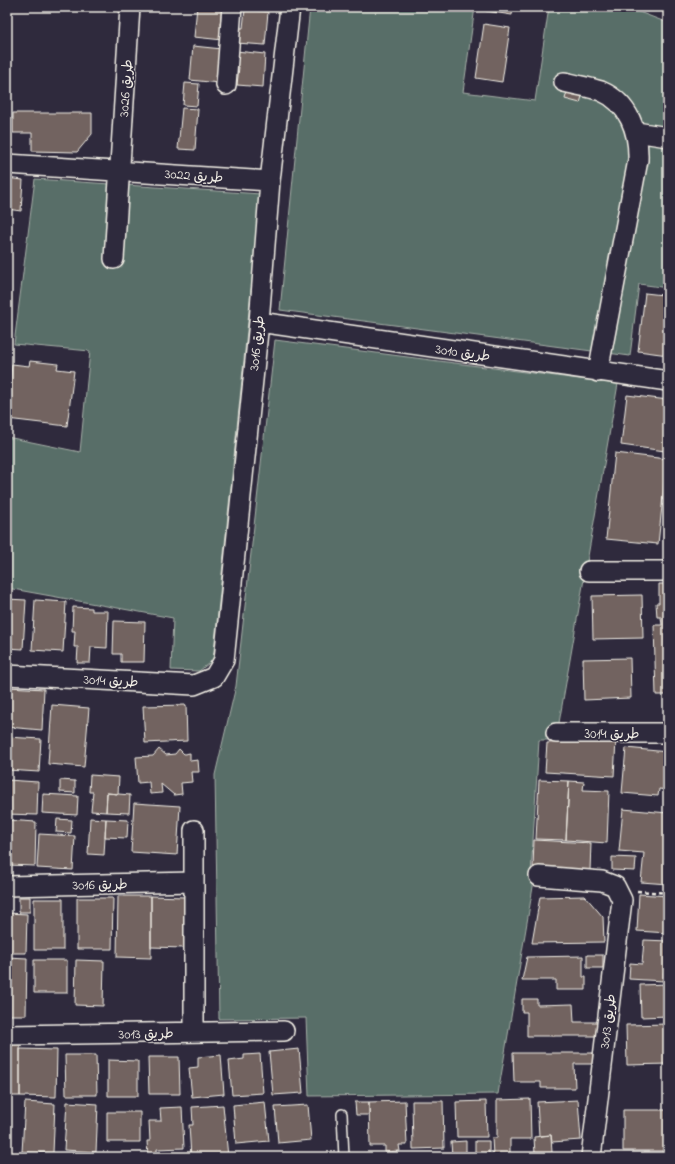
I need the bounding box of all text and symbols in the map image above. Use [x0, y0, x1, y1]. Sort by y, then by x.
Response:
street label: طريق 3026 [114, 59, 139, 118]
street label: طريق 3022 [164, 164, 224, 189]
street label: طريق 3016 [244, 315, 271, 372]
street label: طريق 3010 [434, 339, 492, 368]
street label: طريق 3014 [83, 670, 139, 693]
street label: طريق 3014 [585, 724, 639, 745]
street label: طريق 3016 [72, 875, 128, 896]
street label: طريق 3013 [595, 993, 622, 1050]
street label: طريق 3013 [118, 1024, 174, 1045]

